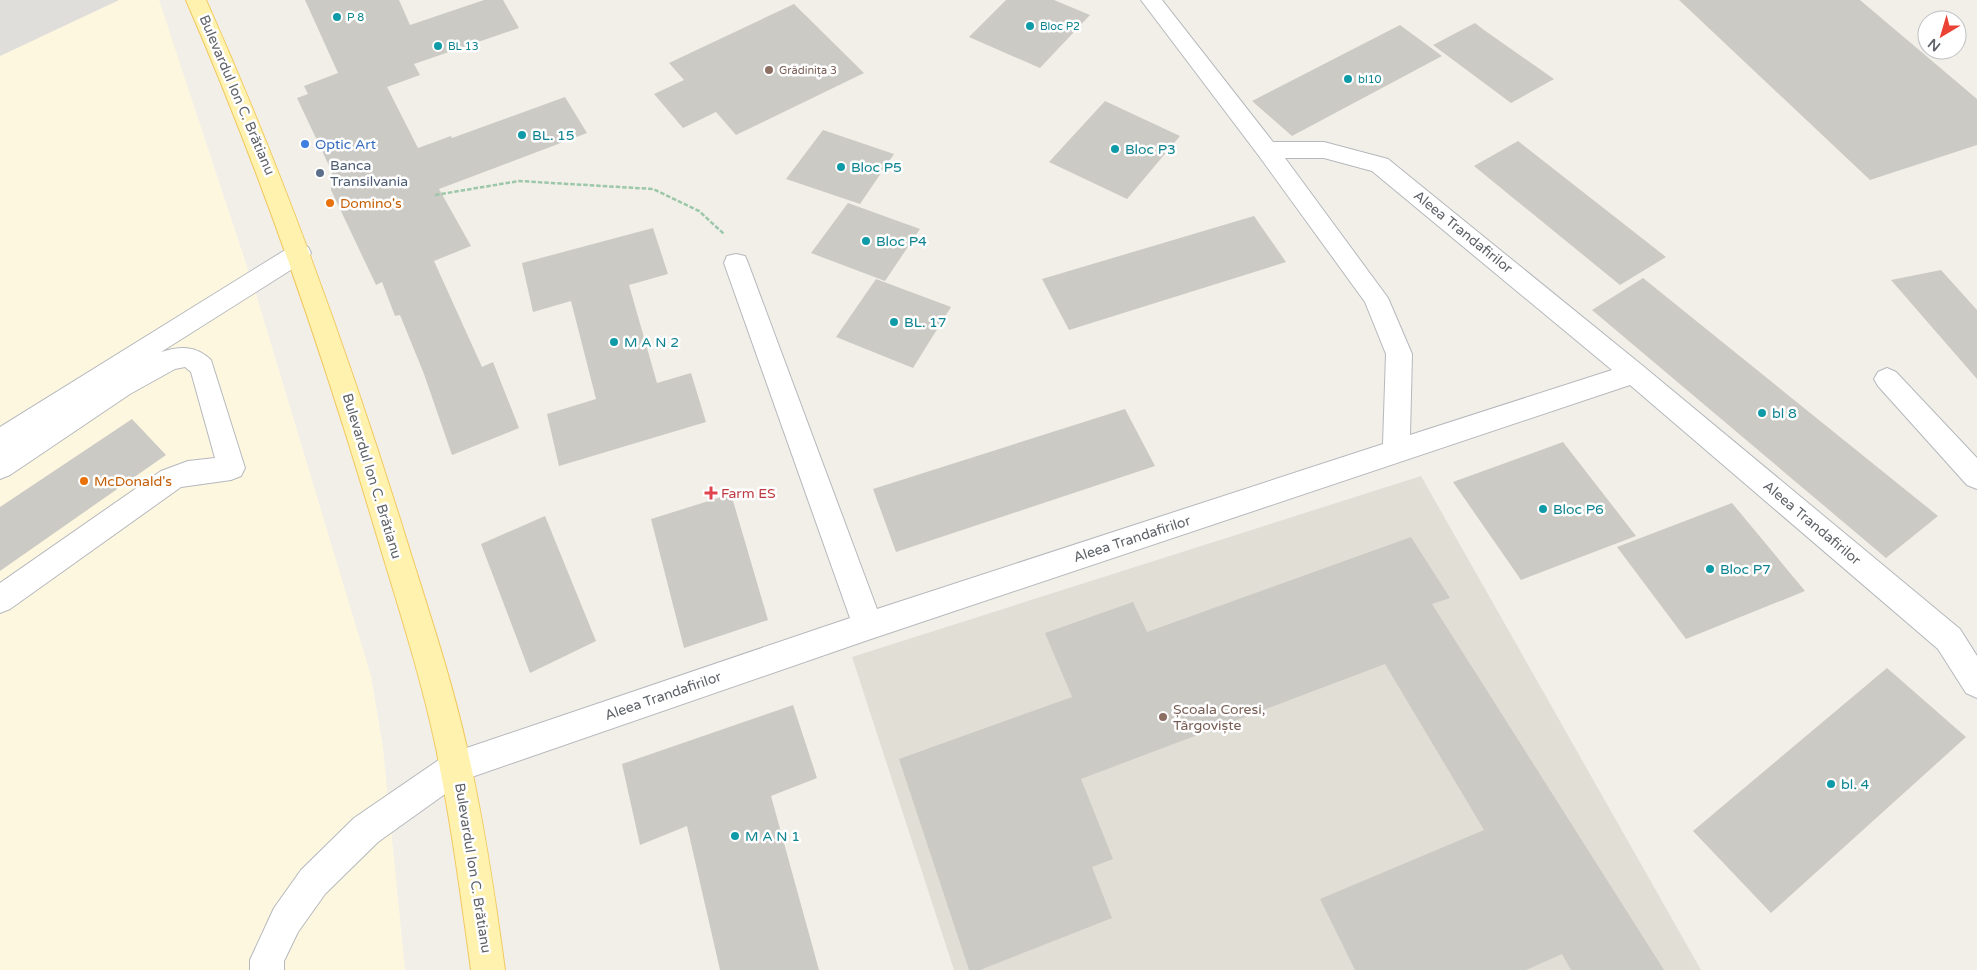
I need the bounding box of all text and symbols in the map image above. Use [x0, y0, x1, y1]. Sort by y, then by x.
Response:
north arrow [1917, 10, 1967, 60]
marker: P 8 [331, 11, 343, 23]
place label: P 8 [347, 11, 364, 24]
street label: Bulevardul Ion C. Brătianu [196, 12, 278, 178]
marker: Bloc P2 [1024, 20, 1036, 32]
place label: Bloc P2 [1040, 20, 1080, 33]
text: N [1925, 35, 1944, 55]
marker: BL 13 [432, 40, 444, 52]
place label: BL 13 [448, 40, 479, 53]
marker: Grădinița 3 [763, 64, 775, 76]
place label: Grădinița 3 [779, 64, 837, 77]
marker: bl10 [1342, 73, 1354, 85]
place label: bl10 [1358, 73, 1382, 86]
place label: BL. 15 [532, 127, 575, 144]
marker: BL. 15 [516, 129, 528, 141]
place label: Optic Art [315, 136, 377, 153]
marker: Optic Art [299, 138, 311, 150]
place label: Bloc P3 [1125, 141, 1176, 158]
marker: Bloc P3 [1109, 143, 1121, 155]
place label: Banca Transilvania [330, 157, 408, 190]
place label: Bloc P5 [851, 159, 902, 176]
marker: Bloc P5 [835, 161, 847, 173]
marker: Banca Transilvania [314, 167, 326, 179]
street label: Aleea Trandafirilor [1410, 187, 1516, 277]
place label: Domino's [340, 195, 402, 212]
marker: Domino's [324, 197, 336, 209]
place label: Bloc P4 [876, 233, 927, 250]
marker: Bloc P4 [860, 235, 872, 247]
place label: BL. 17 [904, 314, 947, 331]
marker: BL. 17 [888, 316, 900, 328]
place label: M A N 2 [624, 334, 679, 351]
marker: M A N 2 [608, 336, 620, 348]
street label: Bulevardul Ion C. Brătianu [339, 391, 405, 561]
place label: bl 8 [1772, 405, 1797, 422]
marker: bl 8 [1756, 407, 1768, 419]
place label: McDonald's [94, 473, 172, 490]
marker: McDonald's [78, 475, 90, 487]
street label: Aleea Trandafirilor [1760, 477, 1865, 569]
place label: Farm ES [721, 485, 776, 502]
marker: Farm ES [705, 487, 717, 499]
place label: Bloc P6 [1553, 501, 1604, 518]
marker: Bloc P6 [1537, 503, 1549, 515]
street label: Aleea Trandafirilor [1071, 512, 1193, 566]
place label: Bloc P7 [1720, 561, 1771, 578]
marker: Bloc P7 [1704, 563, 1716, 575]
street label: Aleea Trandafirilor [602, 668, 724, 724]
place label: Școala Coresi, Târgoviște [1173, 701, 1265, 734]
marker: Școala Coresi, Târgoviște [1157, 711, 1169, 723]
place label: bl. 4 [1841, 776, 1870, 793]
marker: bl. 4 [1825, 778, 1837, 790]
street label: Bulevardul Ion C. Brătianu [451, 782, 495, 954]
place label: M A N 1 [745, 828, 800, 845]
marker: M A N 1 [729, 830, 741, 842]

